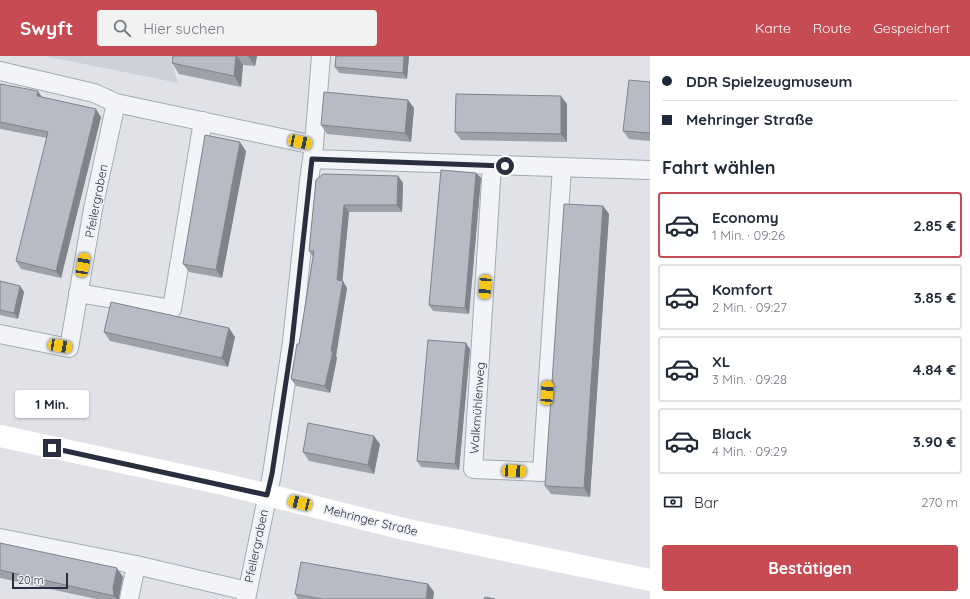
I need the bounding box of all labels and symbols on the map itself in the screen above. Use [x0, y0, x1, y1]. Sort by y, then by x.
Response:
car [287, 134, 313, 150]
route start [496, 157, 514, 175]
street label: Pfeilergraben [82, 163, 110, 239]
car [75, 252, 91, 278]
car [478, 275, 492, 299]
car [47, 338, 73, 354]
street label: Walkmühlenweg [466, 362, 488, 454]
car [540, 381, 554, 405]
callout: 1 Min. [15, 390, 89, 418]
route end [43, 439, 61, 457]
car [502, 464, 526, 478]
car [287, 494, 313, 512]
street label: Mehringer Straße [323, 501, 420, 539]
street label: Pfeilergraben [241, 508, 271, 584]
scale bar [12, 571, 68, 590]

